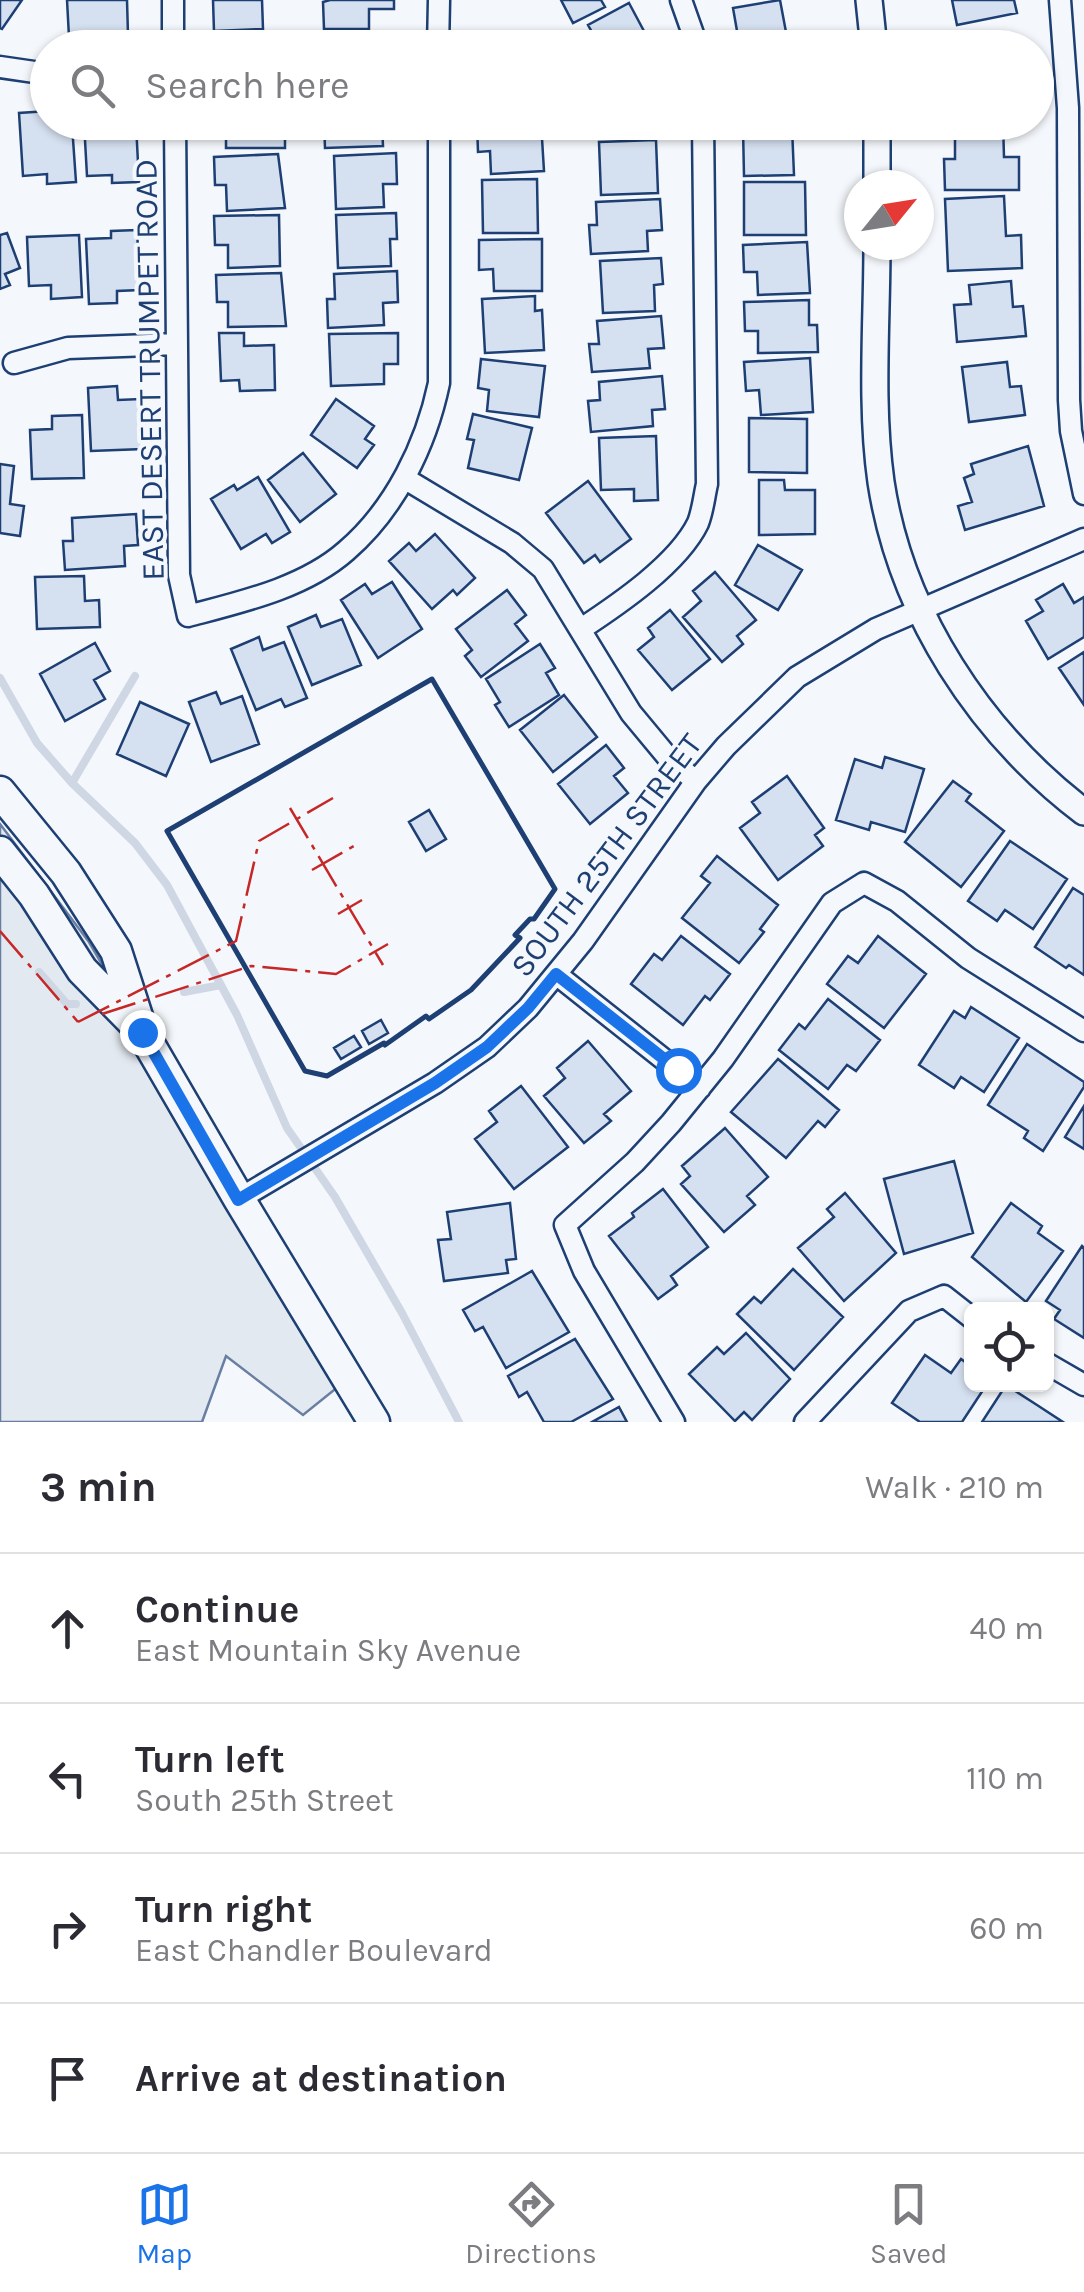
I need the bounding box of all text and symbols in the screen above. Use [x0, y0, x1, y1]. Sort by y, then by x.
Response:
search box [30, 30, 1054, 140]
icon: search [65, 58, 120, 113]
text: Search here [145, 63, 349, 108]
street label: EAST DESERT TRUMPET ROAD [127, 159, 172, 581]
north arrow [844, 170, 934, 260]
street label: SOUTH 25TH STREET [503, 727, 710, 984]
route end [120, 1010, 166, 1056]
route start [656, 1048, 702, 1094]
map controls [964, 1302, 1054, 1392]
button: locate [964, 1302, 1054, 1392]
text: 3 min [40, 1462, 157, 1512]
text: Walk · 210 m [865, 1469, 1044, 1506]
text: Continue [135, 1587, 299, 1632]
icon: ahead [40, 1601, 95, 1656]
text: 40 m [970, 1610, 1044, 1647]
text: East Mountain Sky Avenue [135, 1632, 521, 1669]
text: Turn left [135, 1737, 285, 1782]
icon: left [40, 1751, 95, 1806]
text: 110 m [966, 1760, 1044, 1797]
text: South 25th Street [135, 1782, 394, 1819]
text: Turn right [135, 1887, 312, 1932]
icon: right [40, 1901, 95, 1956]
text: 60 m [969, 1910, 1044, 1947]
text: East Chandler Boulevard [135, 1932, 493, 1969]
icon: arrive [40, 2051, 95, 2106]
text: Arrive at destination [135, 2056, 507, 2101]
tab: Map [137, 2177, 192, 2270]
tab: Directions [465, 2177, 597, 2270]
tab: Saved [870, 2177, 947, 2270]

